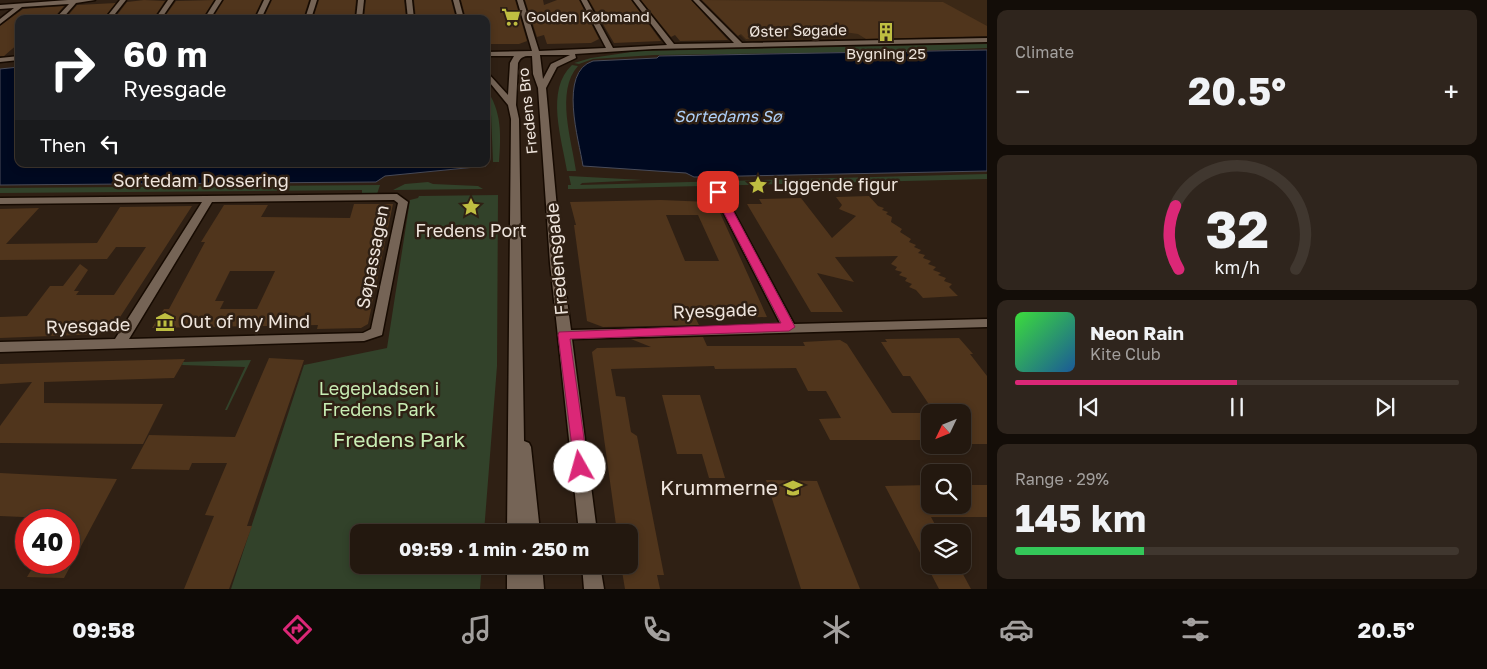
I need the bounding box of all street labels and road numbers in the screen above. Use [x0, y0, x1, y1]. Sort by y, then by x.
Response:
street label: Øster Søgade [749, 20, 847, 40]
street label: Fredens Bro [514, 67, 540, 155]
street label: Sortedam Dossering [113, 169, 289, 191]
street label: Fredensgade [540, 202, 572, 316]
street label: Søpassagen [351, 203, 393, 311]
street label: Ryesgade [672, 298, 758, 322]
street label: Ryesgade [45, 313, 131, 337]

